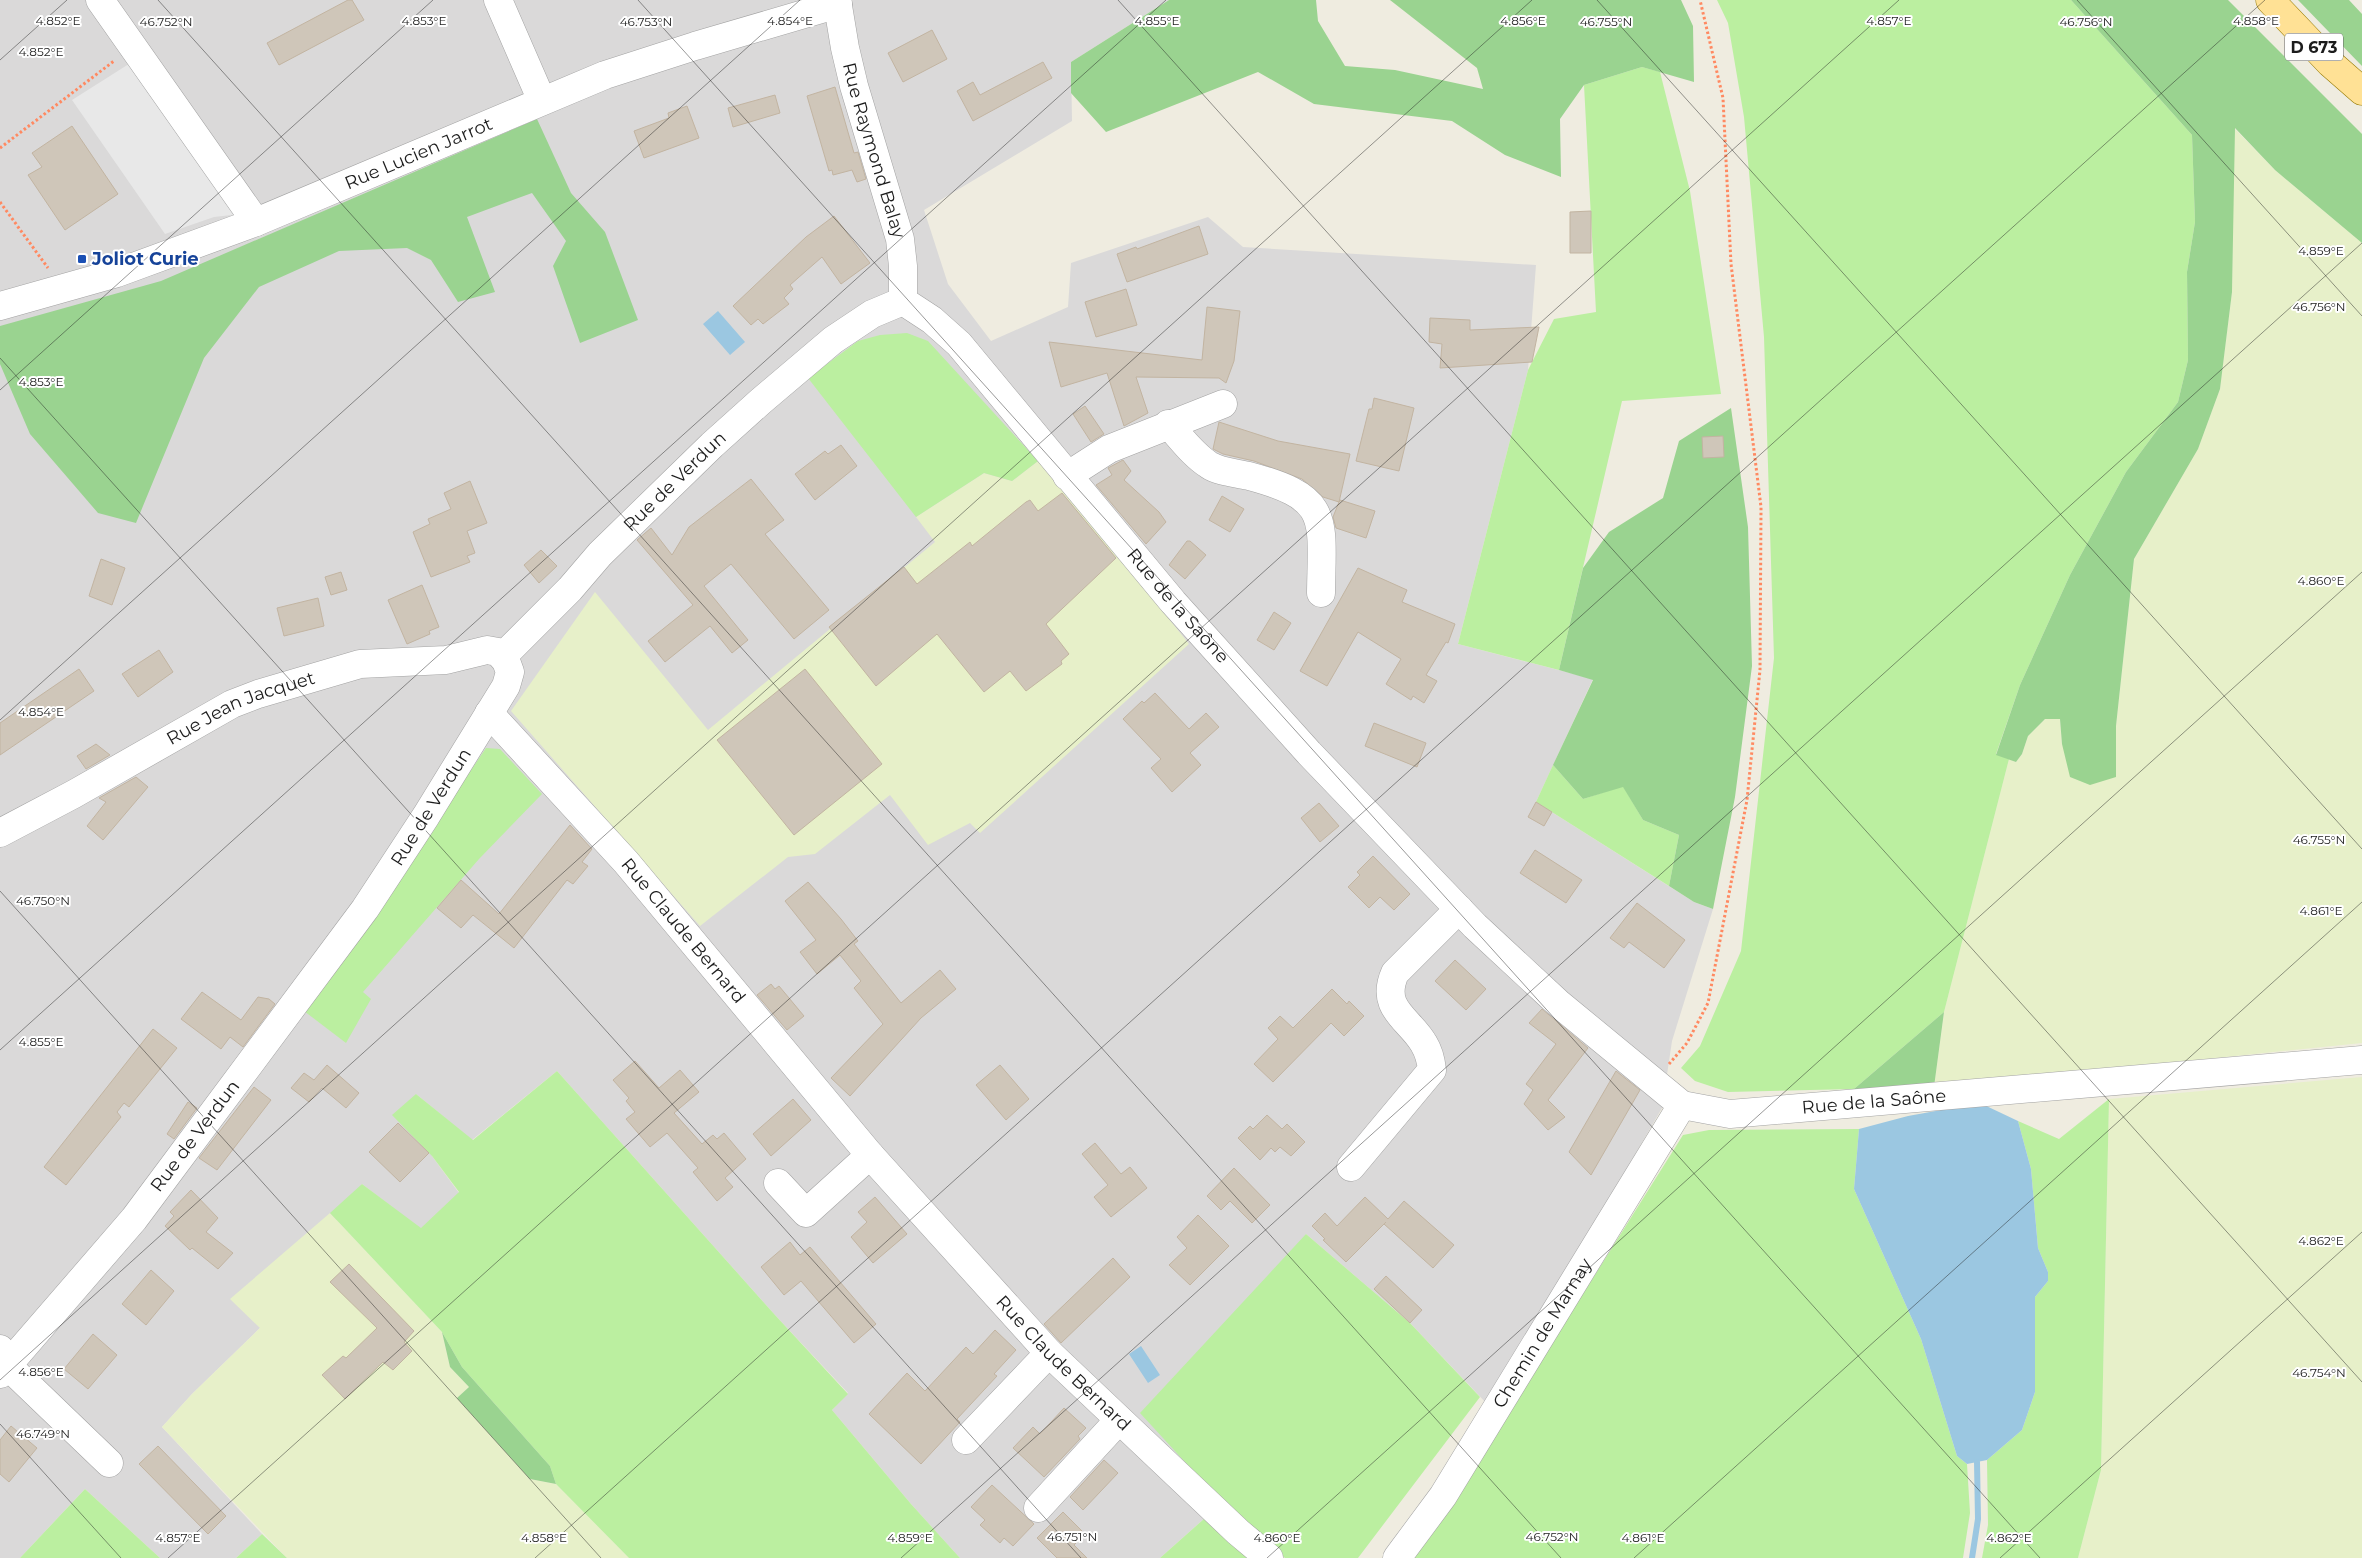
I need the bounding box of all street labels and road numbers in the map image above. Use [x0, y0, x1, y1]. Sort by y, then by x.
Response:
road number: D 673 [2285, 34, 2343, 61]
street label: Rue Raymond Balay [838, 60, 910, 241]
street label: Rue Lucien Jarrot [341, 113, 496, 194]
street label: Rue de Verdun [619, 427, 731, 536]
street label: Rue de la Saône [1122, 544, 1234, 668]
street label: Rue Jean Jacquet [163, 667, 317, 750]
street label: Rue de Verdun [386, 744, 476, 870]
street label: Rue Claude Bernard [617, 854, 750, 1008]
street label: Rue de Verdun [146, 1076, 244, 1196]
street label: Rue de la Saône [1801, 1085, 1947, 1119]
street label: Chemin de Marnay [1488, 1254, 1597, 1412]
street label: Rue Claude Bernard [991, 1291, 1135, 1436]

